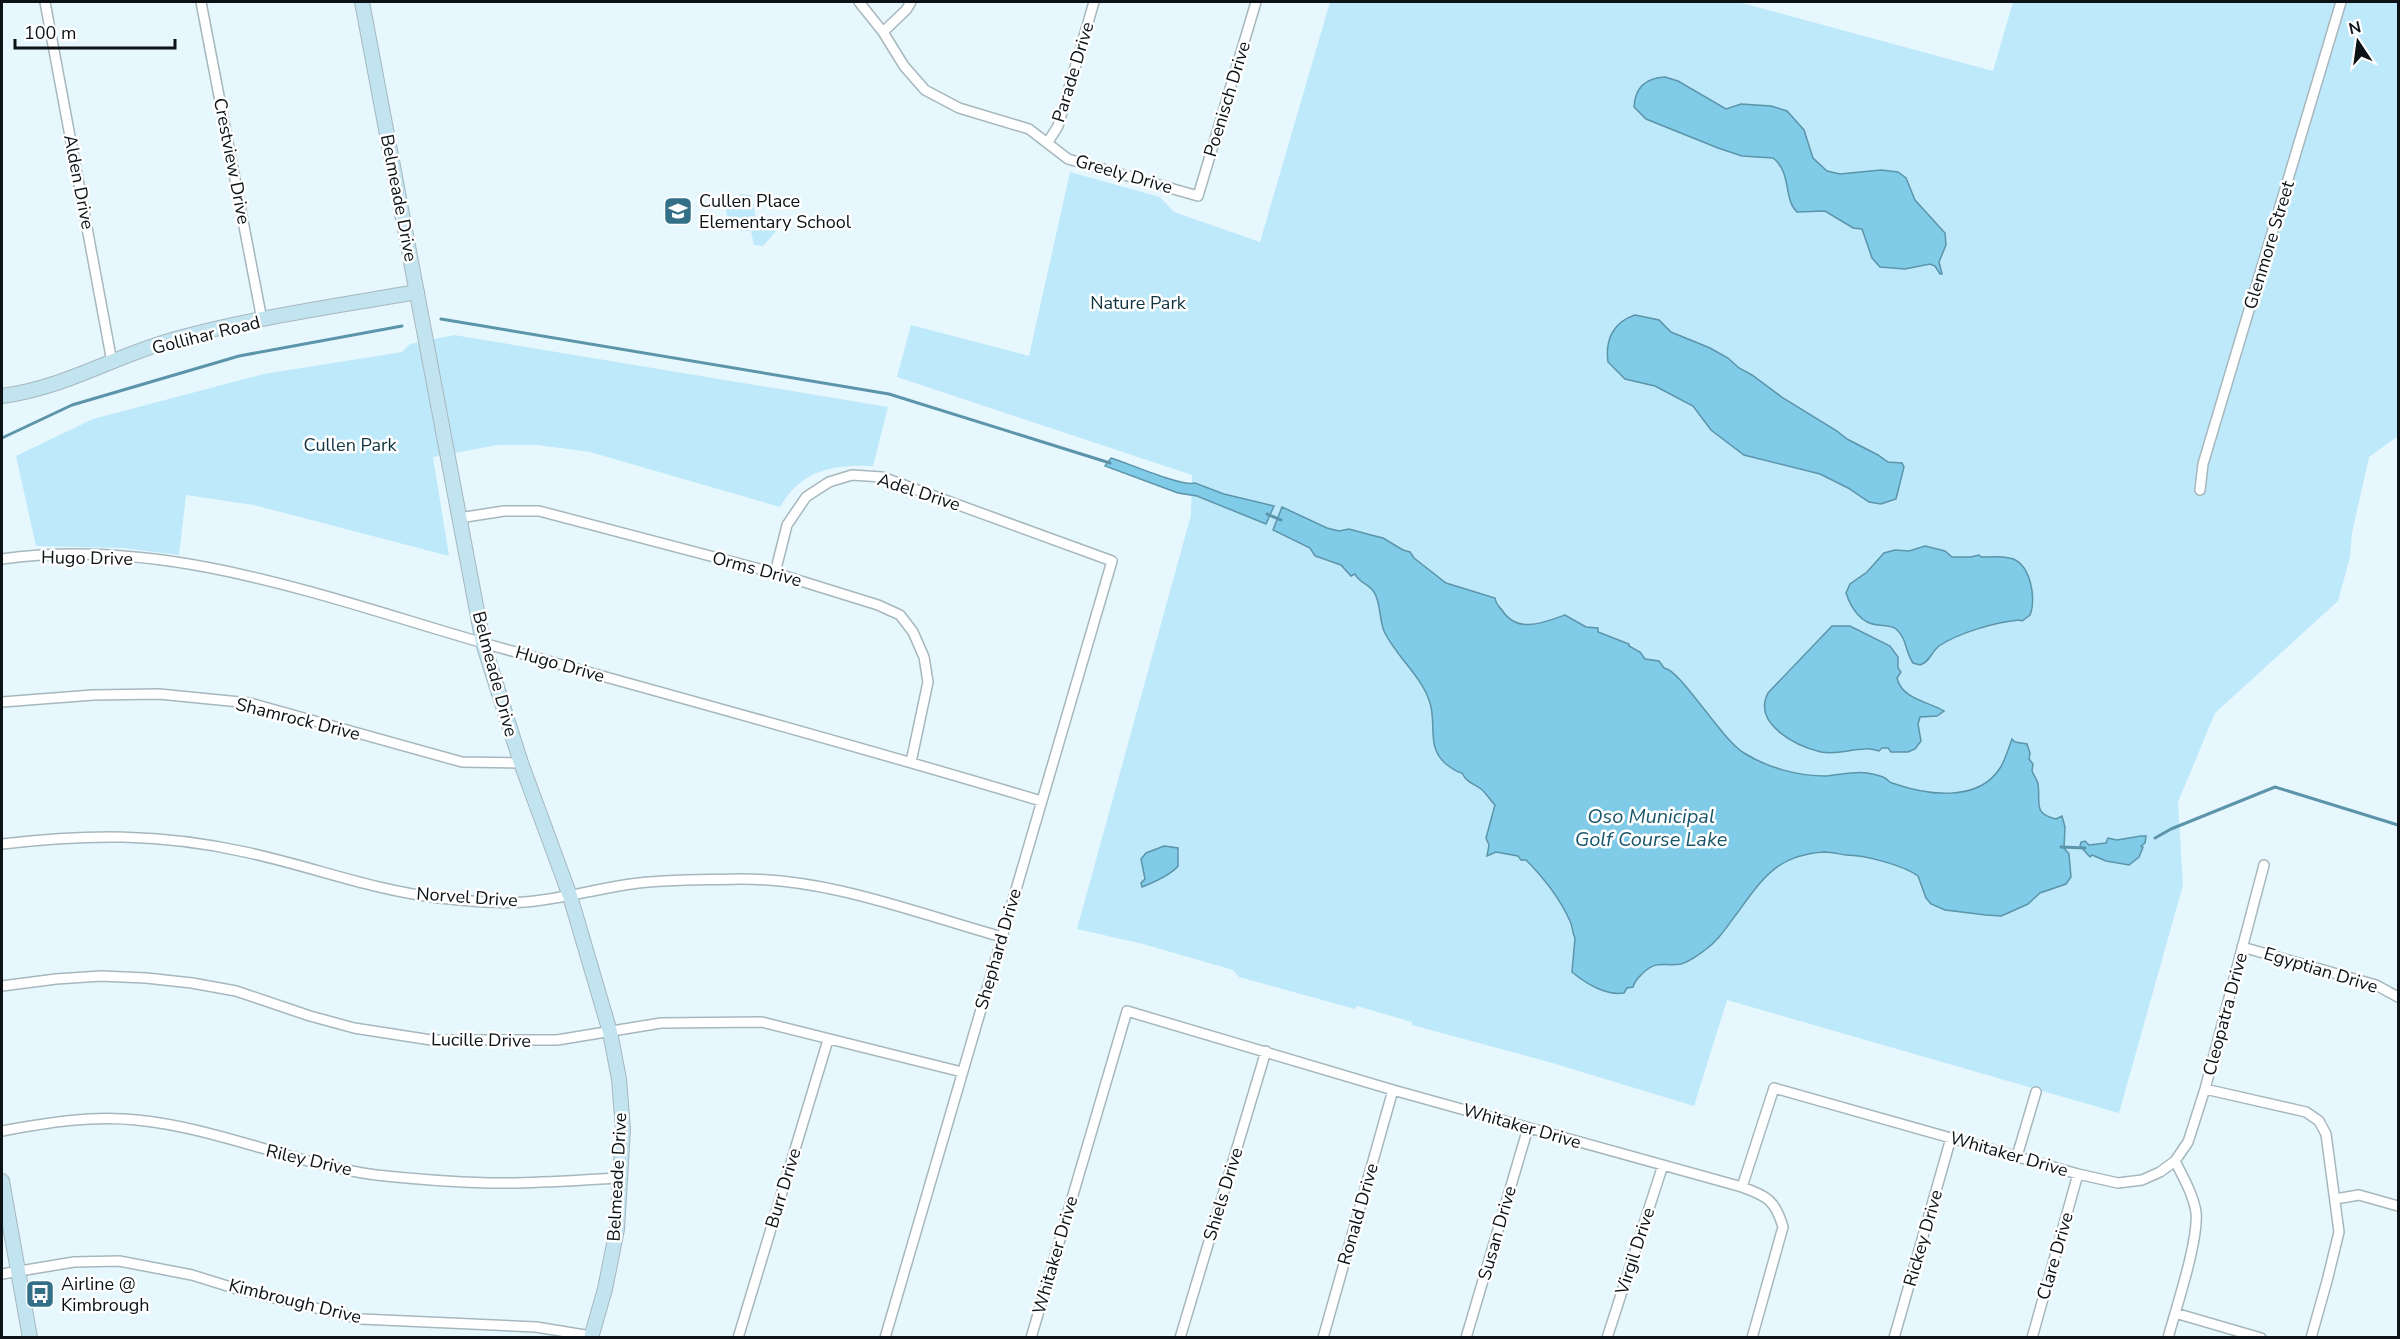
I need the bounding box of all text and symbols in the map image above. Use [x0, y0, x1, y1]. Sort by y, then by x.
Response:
scale bar [15, 12, 176, 50]
north arrow [2328, 12, 2388, 72]
text: N [2347, 16, 2363, 40]
street label: Parade Drive [1046, 19, 1100, 125]
text: 100 m [24, 21, 76, 45]
street label: Poenisch Drive [1198, 38, 1256, 160]
street label: Crestview Drive [208, 96, 256, 226]
street label: Belmeade Drive [375, 132, 423, 264]
street label: Alden Drive [58, 133, 100, 231]
street label: Greely Drive [1073, 149, 1175, 199]
street label: Glenmore Street [2238, 177, 2300, 312]
place label: Cullen Place Elementary School [699, 189, 852, 234]
school or university icon: Cullen Place Elementary School [662, 195, 694, 227]
park label: Nature Park [1090, 291, 1187, 315]
street label: Gollihar Road [149, 310, 263, 360]
park label: Cullen Park [304, 433, 397, 457]
street label: Adel Drive [875, 467, 963, 517]
street label: Hugo Drive [41, 545, 133, 571]
street label: Orms Drive [710, 546, 804, 592]
street label: Belmeade Drive [467, 609, 523, 739]
street label: Hugo Drive [513, 640, 607, 688]
street label: Shamrock Drive [233, 692, 363, 746]
water label: Oso Municipal Golf Course Lake [1575, 803, 1728, 853]
street label: Norvel Drive [415, 881, 519, 913]
street label: Shephard Drive [969, 885, 1027, 1013]
street label: Egyptian Drive [2261, 941, 2381, 999]
street label: Cleopatra Drive [2197, 950, 2253, 1078]
street label: Lucille Drive [431, 1027, 531, 1053]
street label: Whitaker Drive [1460, 1098, 1584, 1154]
street label: Belmeade Drive [602, 1112, 632, 1242]
street label: Whitaker Drive [1947, 1126, 2071, 1182]
street label: Riley Drive [264, 1138, 354, 1182]
street label: Shiels Drive [1197, 1144, 1249, 1244]
street label: Burr Drive [759, 1145, 807, 1231]
street label: Ronald Drive [1332, 1160, 1384, 1268]
street label: Susan Drive [1472, 1183, 1522, 1283]
street label: Rickey Drive [1898, 1187, 1948, 1289]
street label: Whitaker Drive [1027, 1193, 1083, 1317]
street label: Virgil Drive [1609, 1204, 1660, 1299]
street label: Clare Drive [2031, 1209, 2079, 1303]
place label: Airline @ Kimbrough [61, 1272, 150, 1317]
street label: Kimbrough Drive [226, 1273, 364, 1329]
bus stop icon: Airline @ Kimbrough [24, 1278, 56, 1310]

